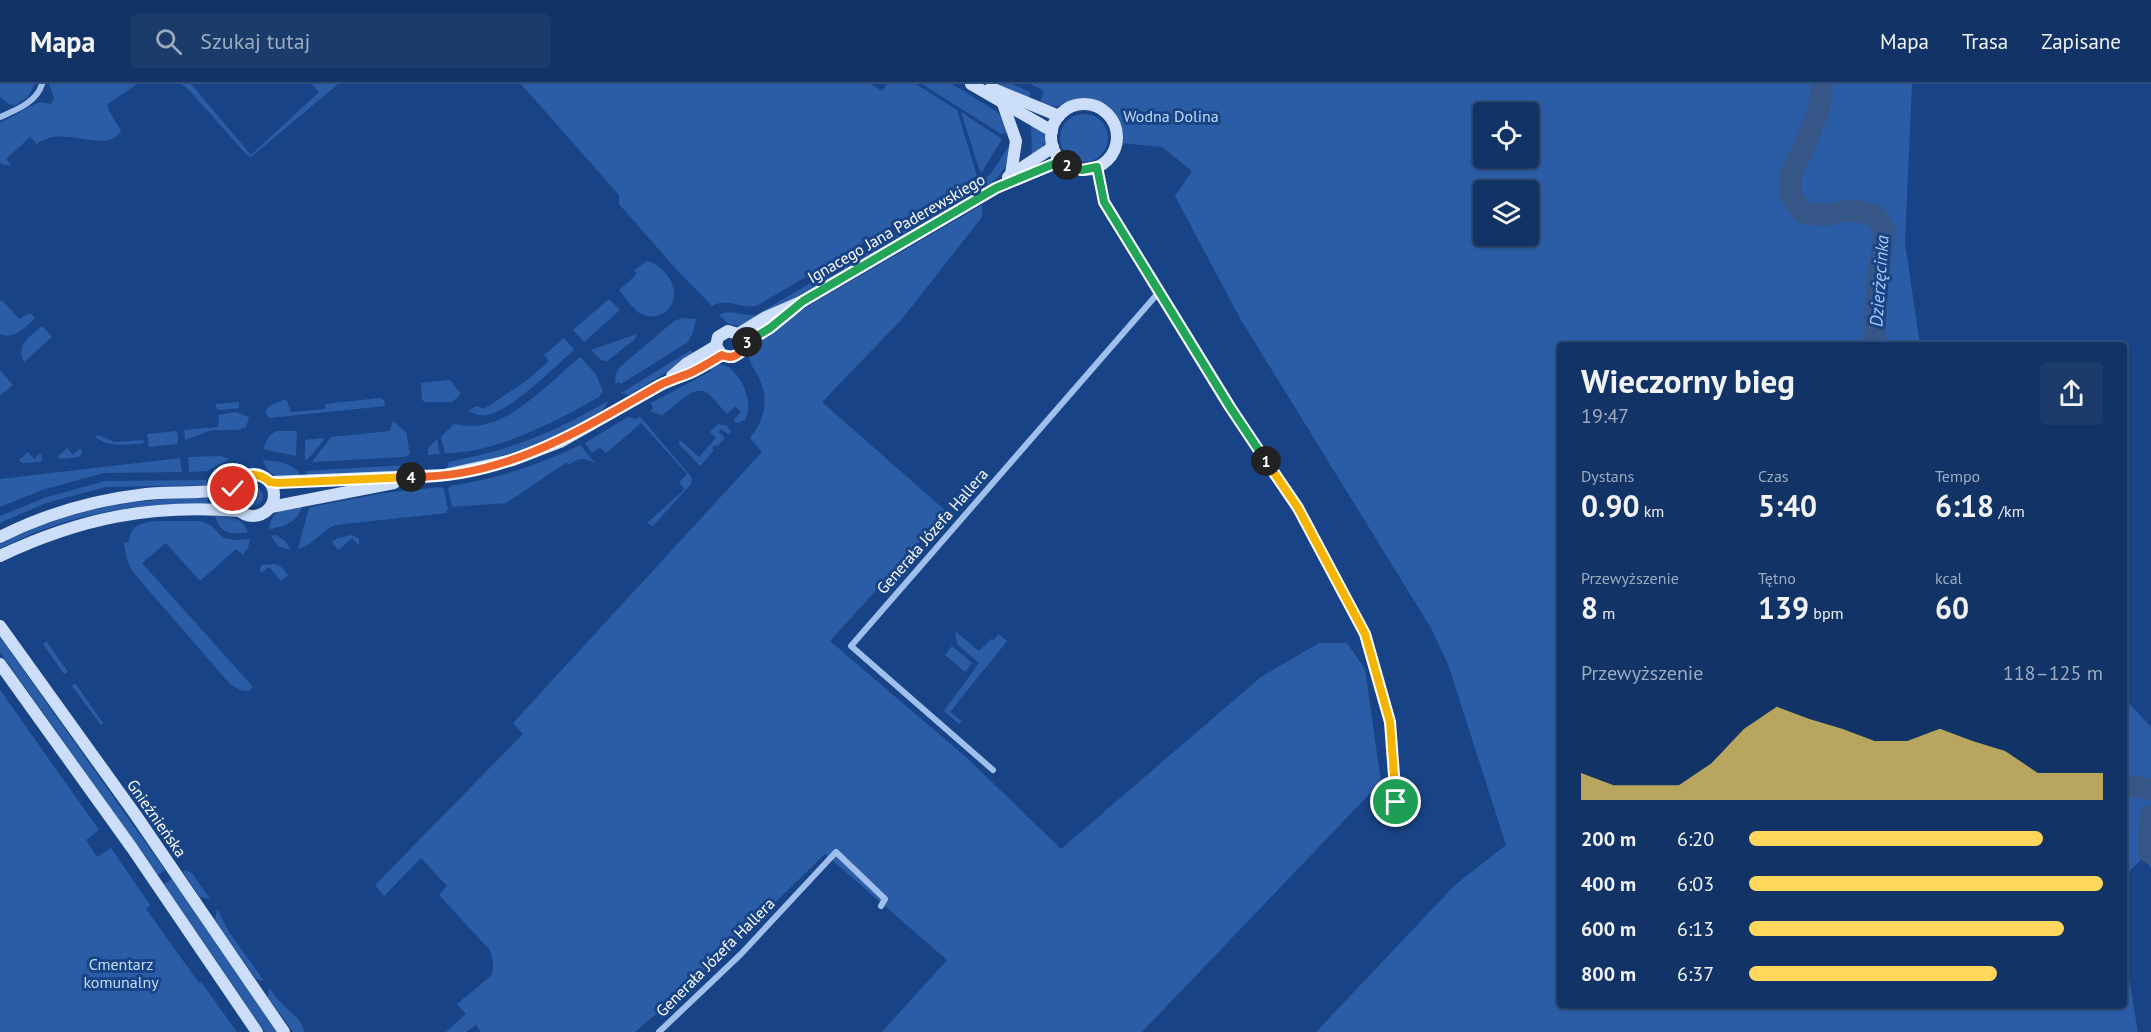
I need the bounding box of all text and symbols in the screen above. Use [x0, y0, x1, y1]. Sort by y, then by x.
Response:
search box [131, 14, 551, 68]
text: Mapa [30, 23, 95, 60]
icon: search [152, 25, 185, 58]
text: Szukaj tutaj [200, 27, 310, 55]
text: Mapa [1880, 28, 1929, 55]
text: Trasa [1962, 28, 2008, 55]
text: Zapisane [2041, 28, 2121, 55]
map controls [1473, 102, 1539, 246]
button: locate [1473, 102, 1539, 168]
park label: Wodna Dolina [1123, 106, 1219, 126]
pin: 2 [1052, 150, 1082, 180]
text: 2 [1062, 155, 1072, 175]
street label: Ignacego Jana Paderewskiego [804, 169, 988, 287]
button: layers [1473, 180, 1539, 246]
water label: Dzierżęcinka [1864, 234, 1894, 327]
pin: 3 [732, 327, 762, 357]
text: 3 [742, 332, 752, 352]
text: Wieczorny bieg [1581, 359, 1795, 402]
button: share [2040, 362, 2103, 425]
text: 19:47 [1581, 403, 1629, 429]
pin: 1 [1251, 446, 1281, 476]
text: 1 [1261, 451, 1271, 471]
pin: 4 [396, 462, 426, 492]
pin [207, 463, 258, 514]
street label: Generała Józefa Hallera [872, 464, 992, 598]
text: Dystans [1581, 466, 1634, 486]
text: Czas [1758, 466, 1789, 486]
text: Tempo [1935, 466, 1980, 486]
text: 4 [406, 467, 416, 487]
icon: check [216, 472, 249, 505]
text: 0.90 [1581, 486, 1639, 525]
text: 5:40 [1758, 486, 1817, 525]
text: 6:18 [1935, 486, 1994, 525]
text: km [1639, 501, 1664, 521]
text: /km [1994, 501, 2025, 521]
text: Przewyższenie [1581, 568, 1679, 588]
text: Tętno [1758, 568, 1796, 588]
text: kcal [1935, 568, 1962, 588]
text: 8 [1581, 588, 1598, 627]
text: 139 [1758, 588, 1809, 627]
text: 60 [1935, 588, 1969, 627]
text: m [1598, 603, 1615, 623]
text: bpm [1809, 603, 1844, 623]
text: Przewyższenie [1581, 660, 1703, 686]
text: 118–125 m [2003, 660, 2103, 686]
street label: Gnieźnieńska [123, 775, 191, 861]
pin [1370, 776, 1421, 827]
icon: arrive [1379, 785, 1412, 818]
text: 200 m [1581, 826, 1636, 852]
text: 6:20 [1677, 826, 1714, 852]
text: 400 m [1581, 871, 1636, 897]
text: 6:03 [1677, 871, 1714, 897]
street label: Generała Józefa Hallera [651, 893, 779, 1021]
text: 600 m [1581, 916, 1636, 942]
text: 6:13 [1677, 916, 1714, 942]
park label: Cmentarz komunalny [83, 954, 159, 992]
text: 800 m [1581, 961, 1636, 987]
text: 6:37 [1677, 961, 1714, 987]

